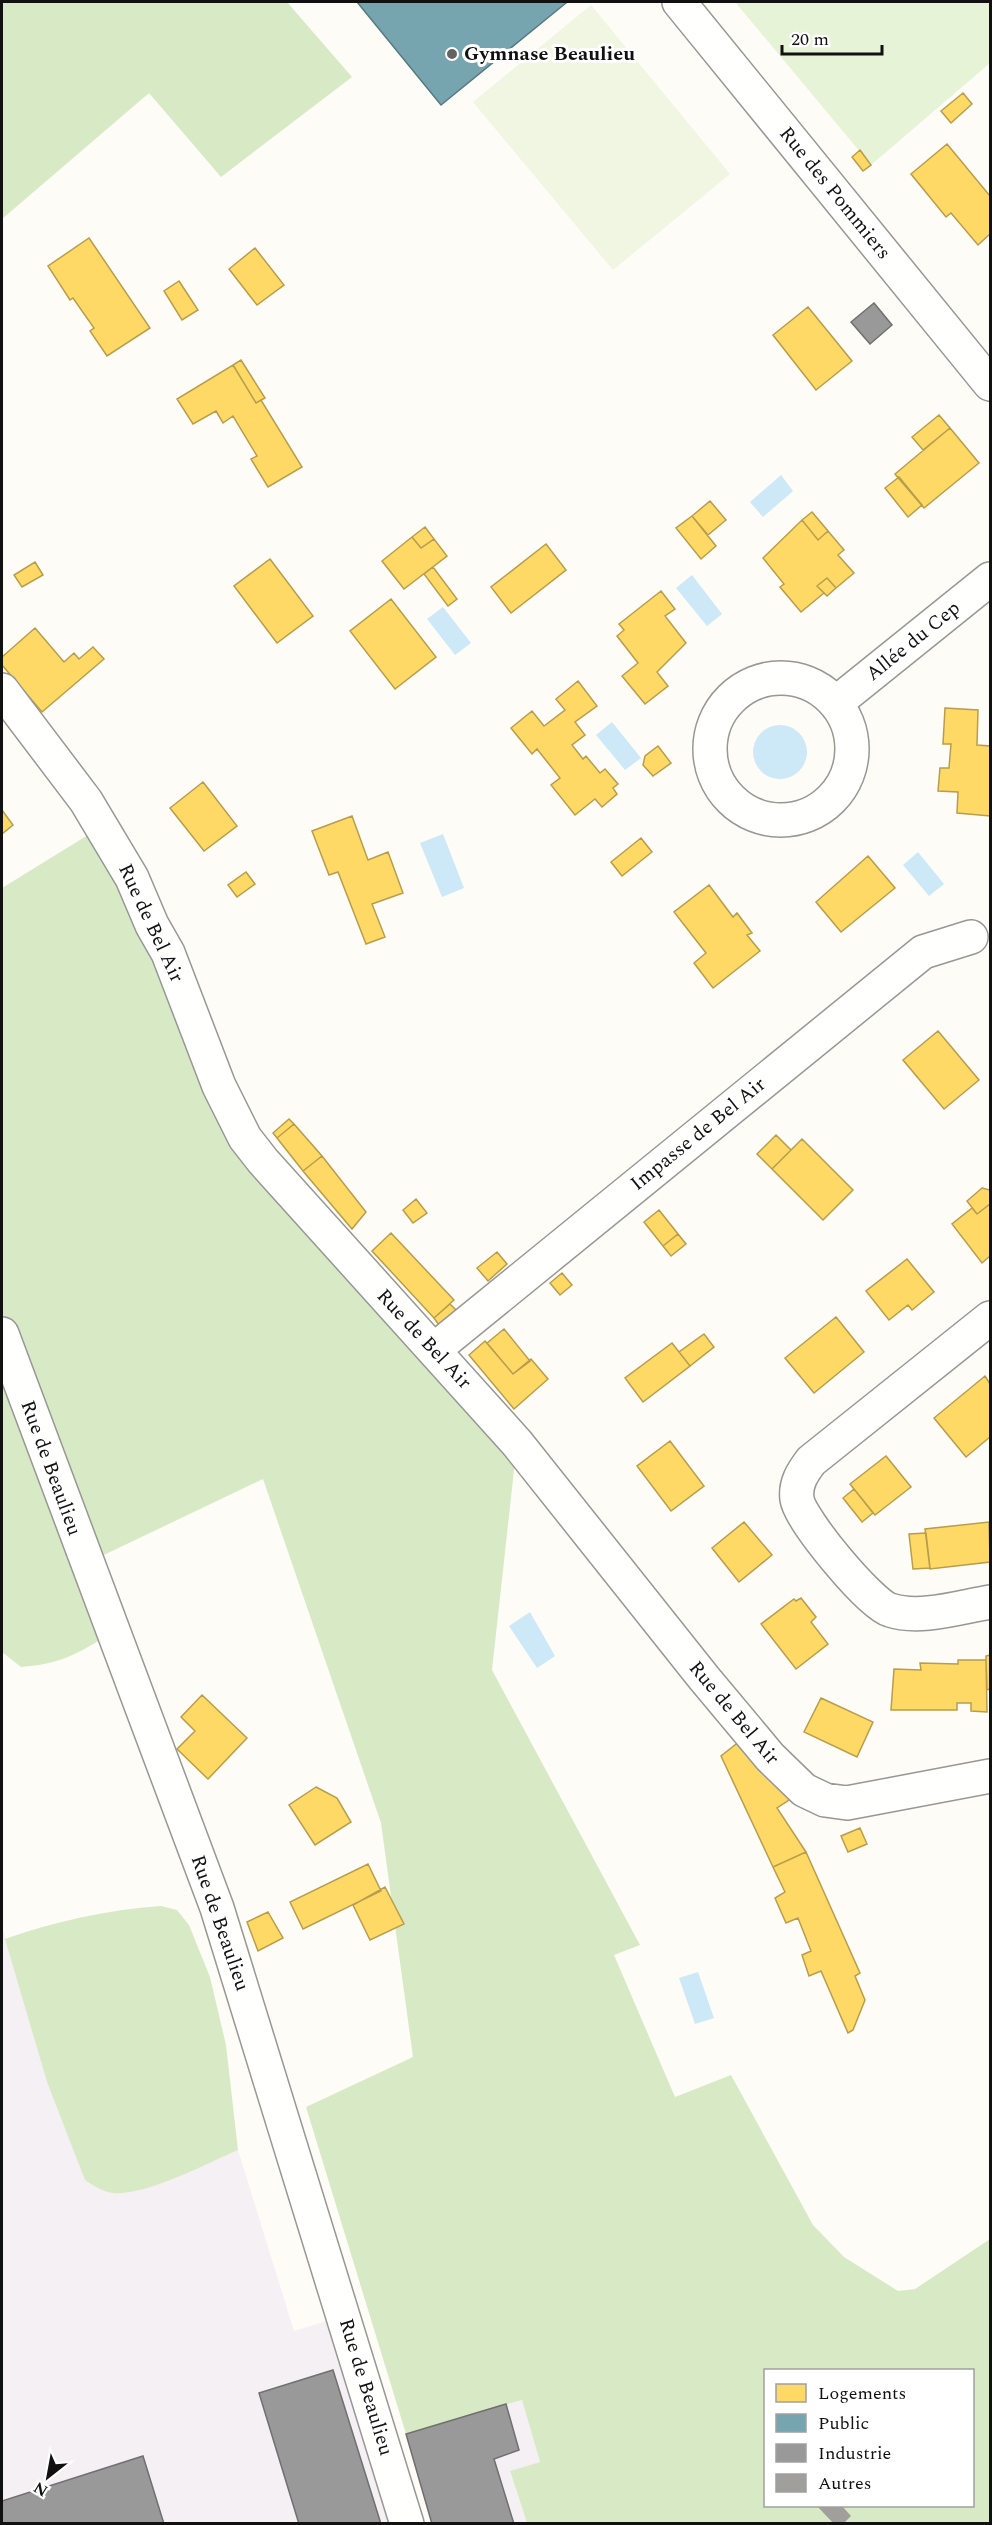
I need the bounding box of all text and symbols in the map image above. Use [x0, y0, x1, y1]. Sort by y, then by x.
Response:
scale bar [782, 18, 882, 56]
text: 20 m [791, 26, 829, 53]
place label: Gymnase Beaulieu [464, 39, 635, 69]
marker: Gymnase Beaulieu [445, 47, 459, 61]
street label: Rue des Pommiers [772, 120, 898, 266]
street label: Allée du Cep [859, 594, 967, 688]
street label: Rue de Bel Air [110, 859, 192, 987]
street label: Impasse de Bel Air [624, 1070, 772, 1198]
street label: Rue de Bel Air [369, 1282, 479, 1396]
street label: Rue de Beaulieu [13, 1396, 89, 1540]
street label: Rue de Bel Air [681, 1654, 787, 1772]
street label: Rue de Beaulieu [183, 1851, 257, 1995]
street label: Rue de Beaulieu [331, 2315, 401, 2459]
legend [764, 2369, 974, 2507]
text: Logements [818, 2380, 906, 2407]
text: Public [818, 2410, 869, 2437]
text: Industrie [818, 2440, 891, 2467]
north arrow [18, 2447, 78, 2507]
text: Autres [818, 2470, 871, 2497]
text: N [29, 2475, 53, 2503]

